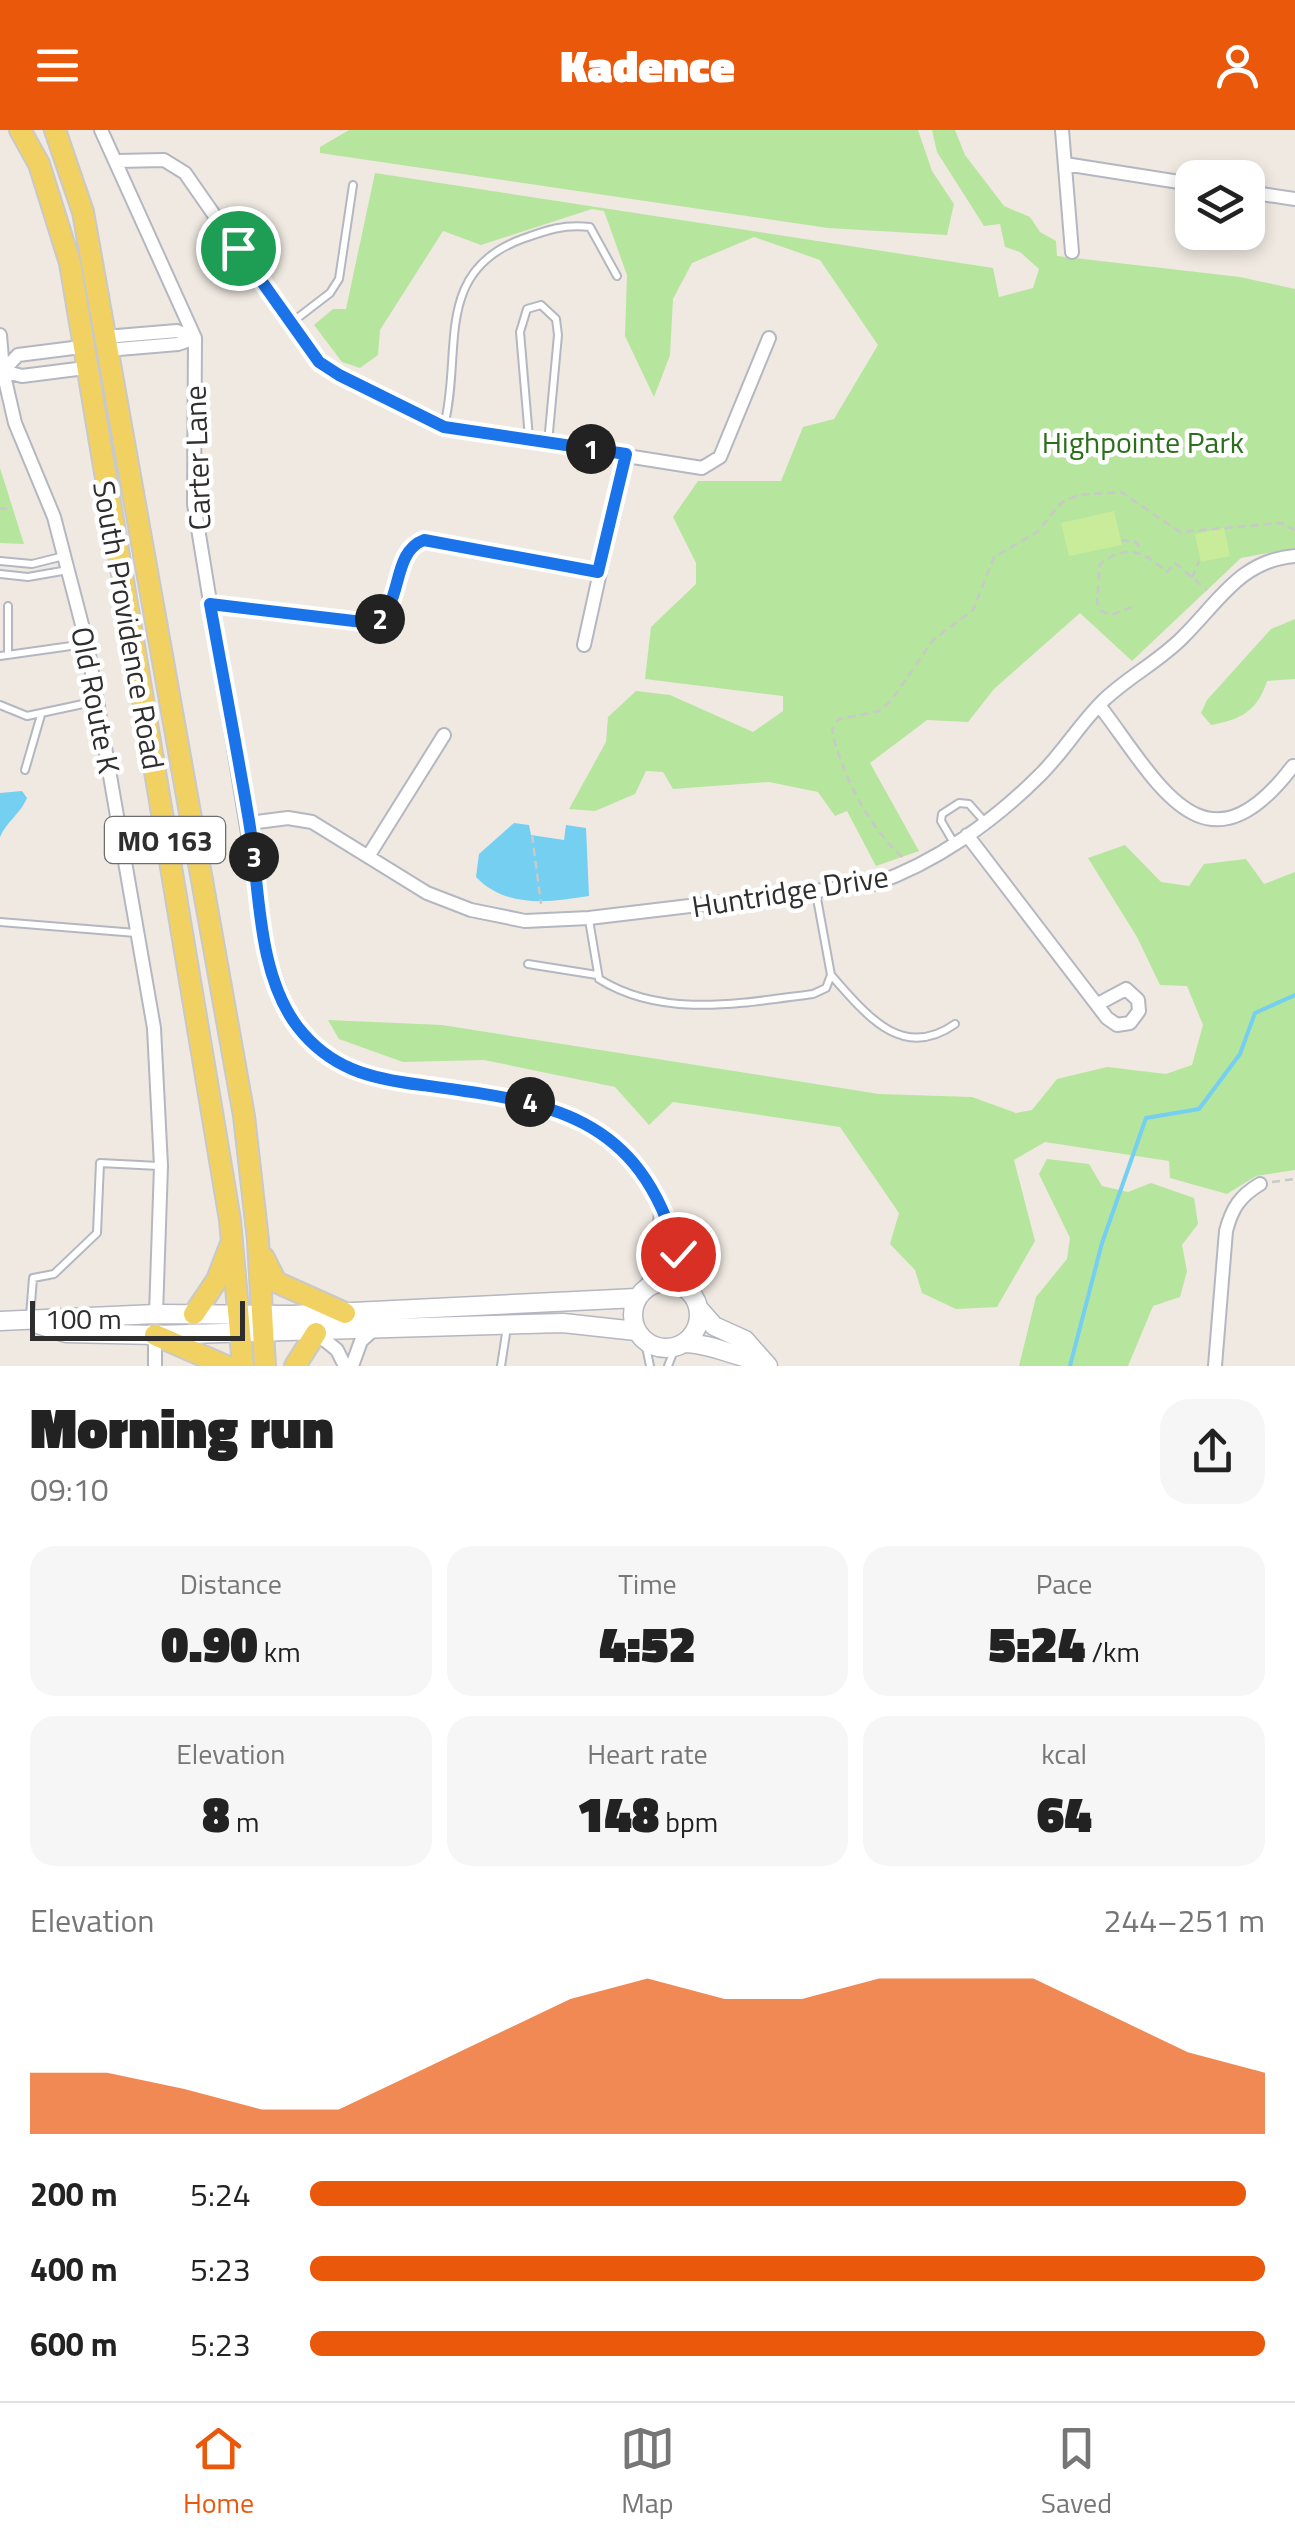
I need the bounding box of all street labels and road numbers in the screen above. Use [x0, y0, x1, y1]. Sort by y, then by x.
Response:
street label: Carter Lane [171, 385, 223, 531]
street label: South Providence Road [81, 477, 177, 773]
street label: Old Route K [59, 623, 133, 777]
road number: MO 163 [105, 817, 225, 863]
street label: Huntridge Drive [688, 853, 892, 929]

